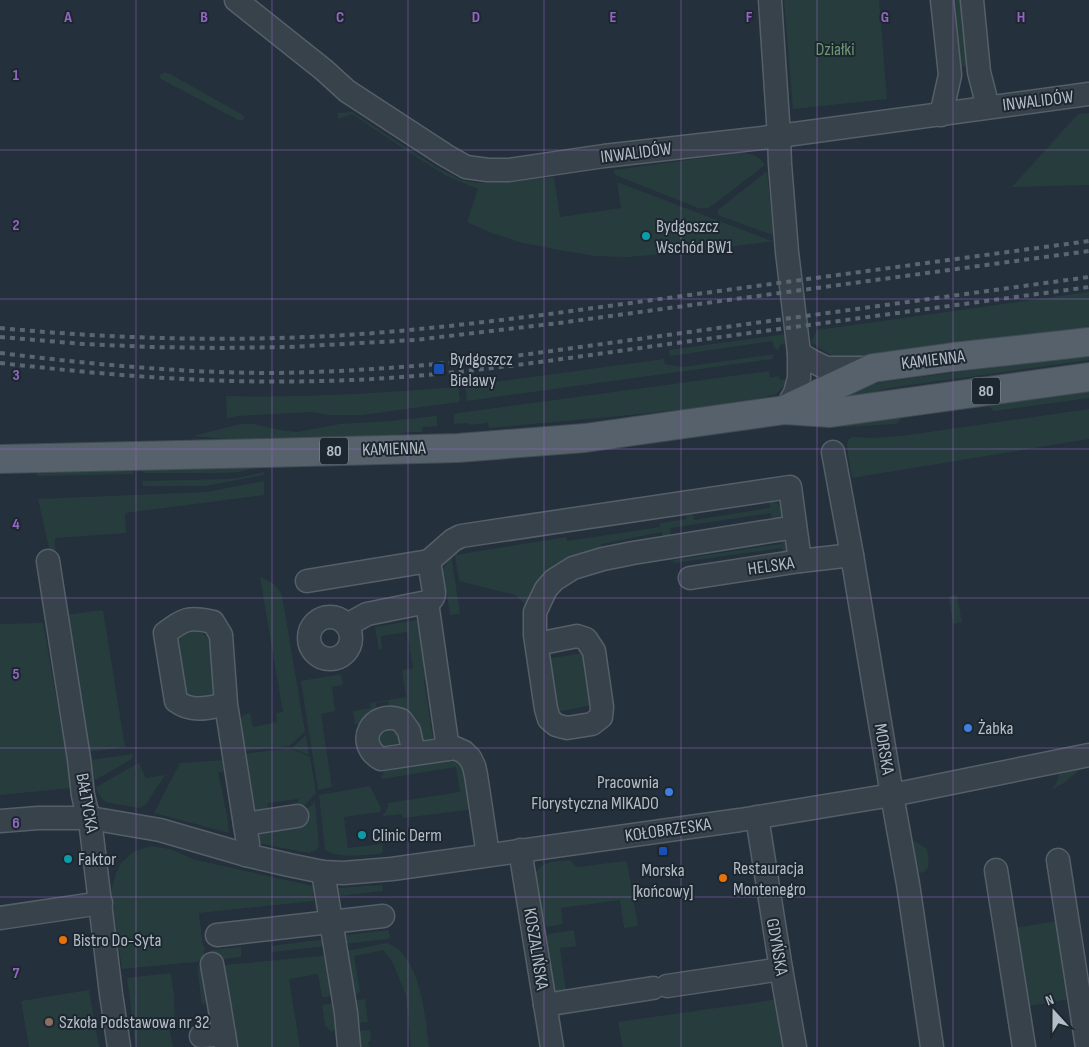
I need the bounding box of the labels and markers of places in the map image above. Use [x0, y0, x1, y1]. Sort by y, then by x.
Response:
place label: Bydgoszcz Wschód BW1 [656, 216, 733, 258]
marker: Bydgoszcz Wschód BW1 [640, 230, 652, 242]
place label: Bydgoszcz Bielawy [450, 349, 513, 391]
marker: Bydgoszcz Bielawy [432, 362, 446, 376]
place label: Żabka [978, 718, 1014, 739]
marker: Żabka [962, 722, 974, 734]
place label: Pracownia Florystyczna MIKADO [531, 772, 659, 814]
marker: Pracownia Florystyczna MIKADO [663, 786, 675, 798]
place label: Clinic Derm [372, 825, 442, 846]
marker: Clinic Derm [356, 829, 368, 841]
marker: Morska [końcowy] [657, 845, 669, 857]
place label: Faktor [78, 849, 116, 870]
marker: Faktor [62, 853, 74, 865]
place label: Restauracja Montenegro [733, 858, 806, 900]
place label: Morska [końcowy] [633, 860, 693, 902]
marker: Restauracja Montenegro [717, 872, 729, 884]
place label: Bistro Do-Syta [73, 930, 161, 951]
marker: Bistro Do-Syta [57, 934, 69, 946]
place label: Szkoła Podstawowa nr 32 [59, 1012, 209, 1033]
marker: Szkoła Podstawowa nr 32 [43, 1016, 55, 1028]

